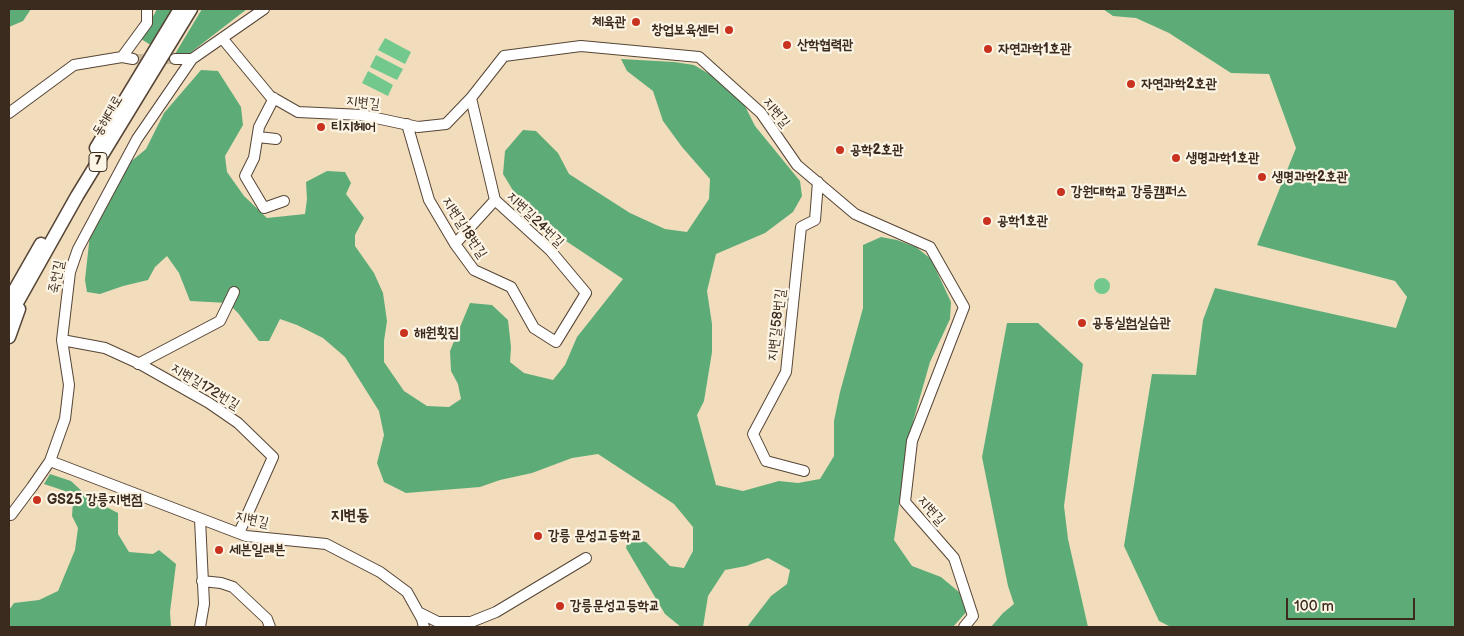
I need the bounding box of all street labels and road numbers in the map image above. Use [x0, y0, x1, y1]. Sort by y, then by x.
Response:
street label: 동해대로 [89, 92, 127, 140]
street label: 지변길 [345, 93, 381, 113]
street label: 지변길 [759, 95, 793, 131]
road number: 7 [89, 152, 107, 172]
street label: 지변길24번길 [503, 189, 567, 251]
street label: 지변길18번길 [438, 194, 490, 262]
street label: 죽헌길 [46, 259, 68, 295]
street label: 지변길58번길 [764, 288, 790, 362]
street label: 지변길172번길 [168, 360, 242, 414]
street label: 지변길 [914, 493, 948, 529]
street label: 지변길 [234, 508, 270, 532]

